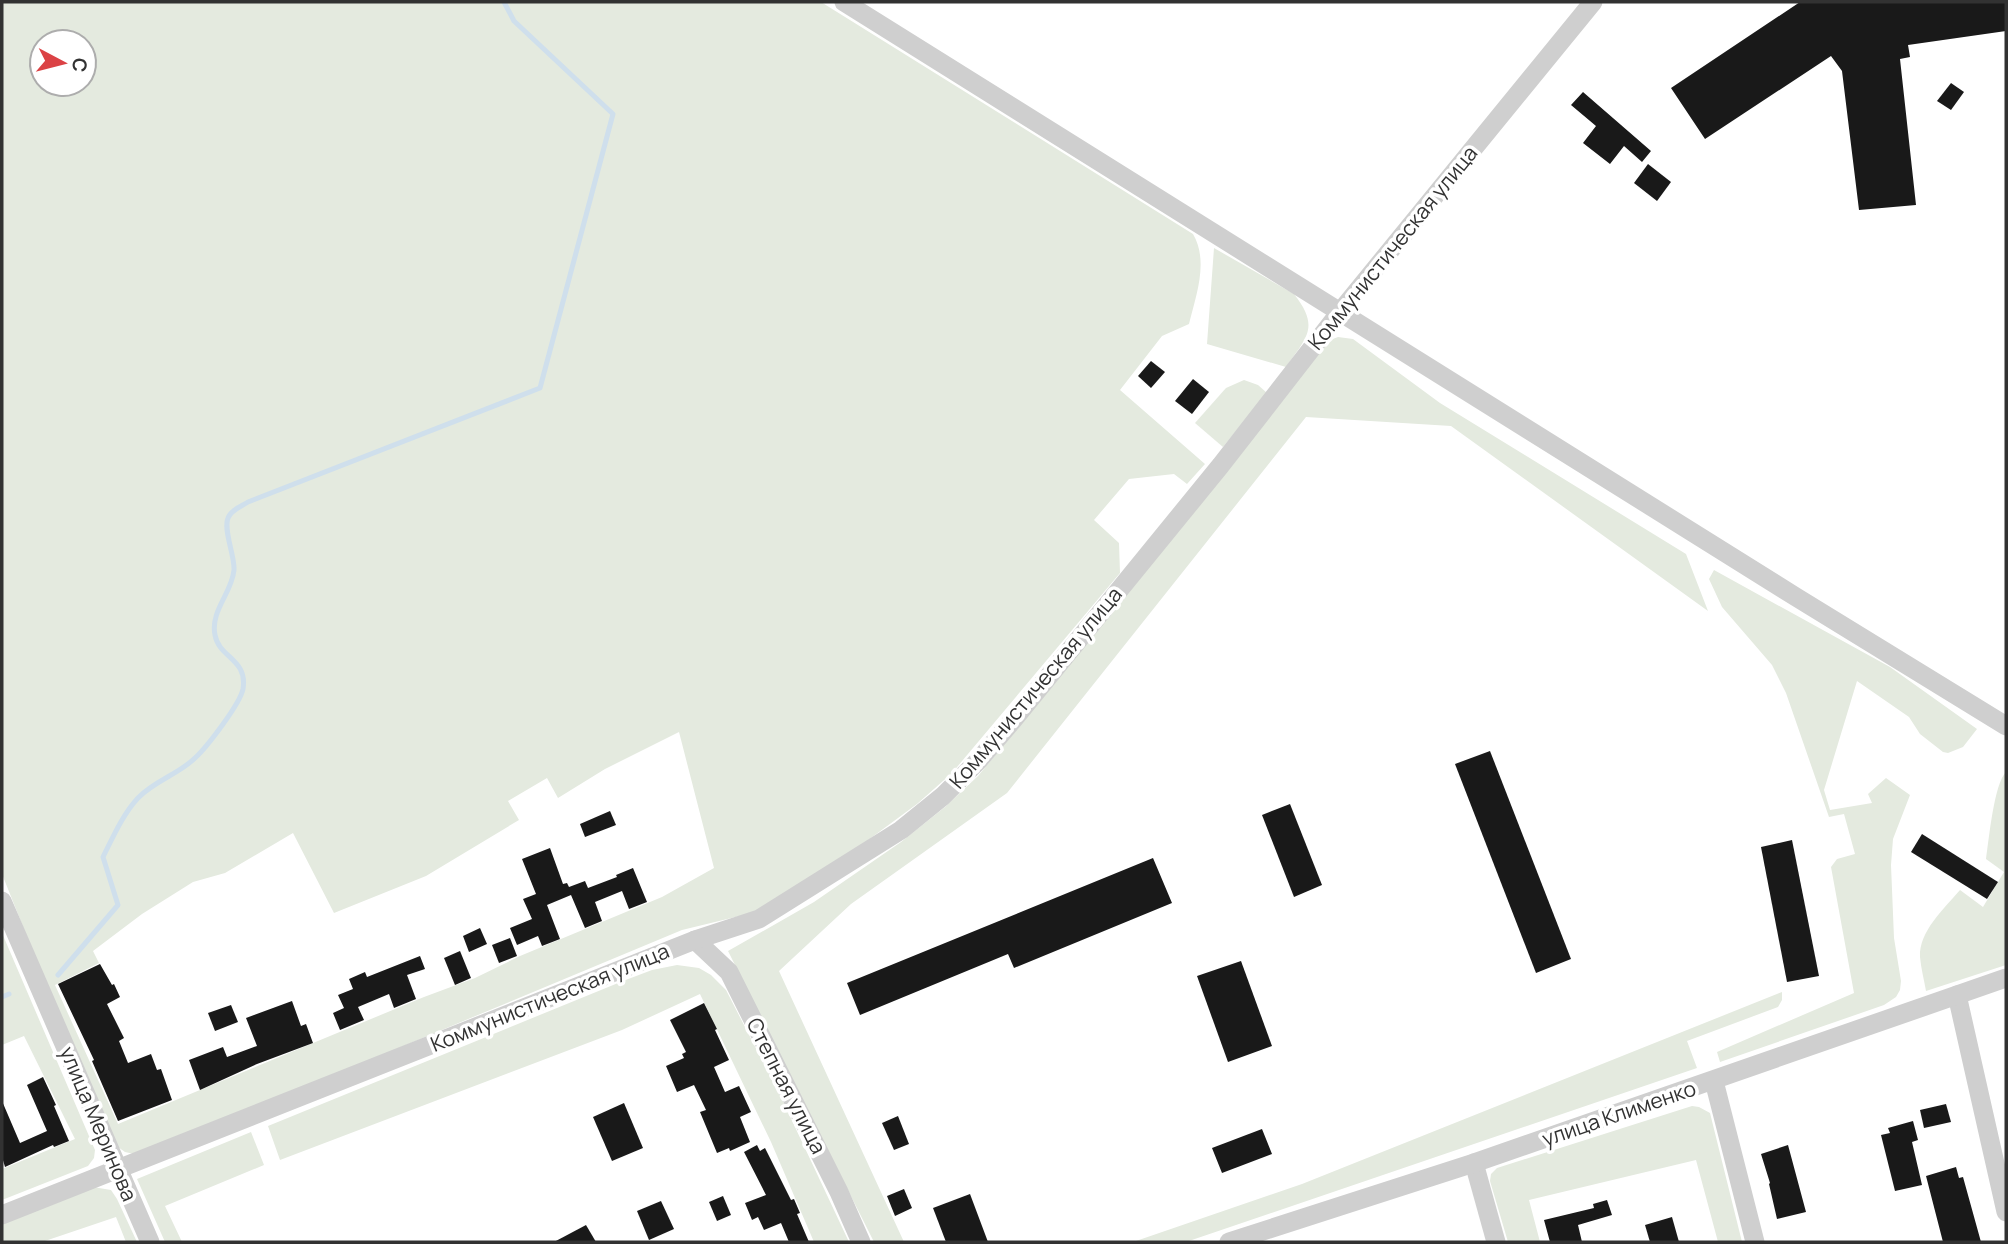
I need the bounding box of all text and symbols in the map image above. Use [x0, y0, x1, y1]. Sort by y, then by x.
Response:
north arrow [28, 28, 98, 98]
text: С [66, 57, 94, 74]
street label: Коммунистическая улица [1301, 139, 1483, 355]
street label: Коммунистическая улица [943, 581, 1128, 794]
street label: Коммунистическая улица [426, 936, 673, 1058]
street label: Степная улица [741, 1013, 833, 1158]
street label: улица Меринова [54, 1042, 144, 1205]
street label: улица Клименко [1538, 1074, 1699, 1153]

